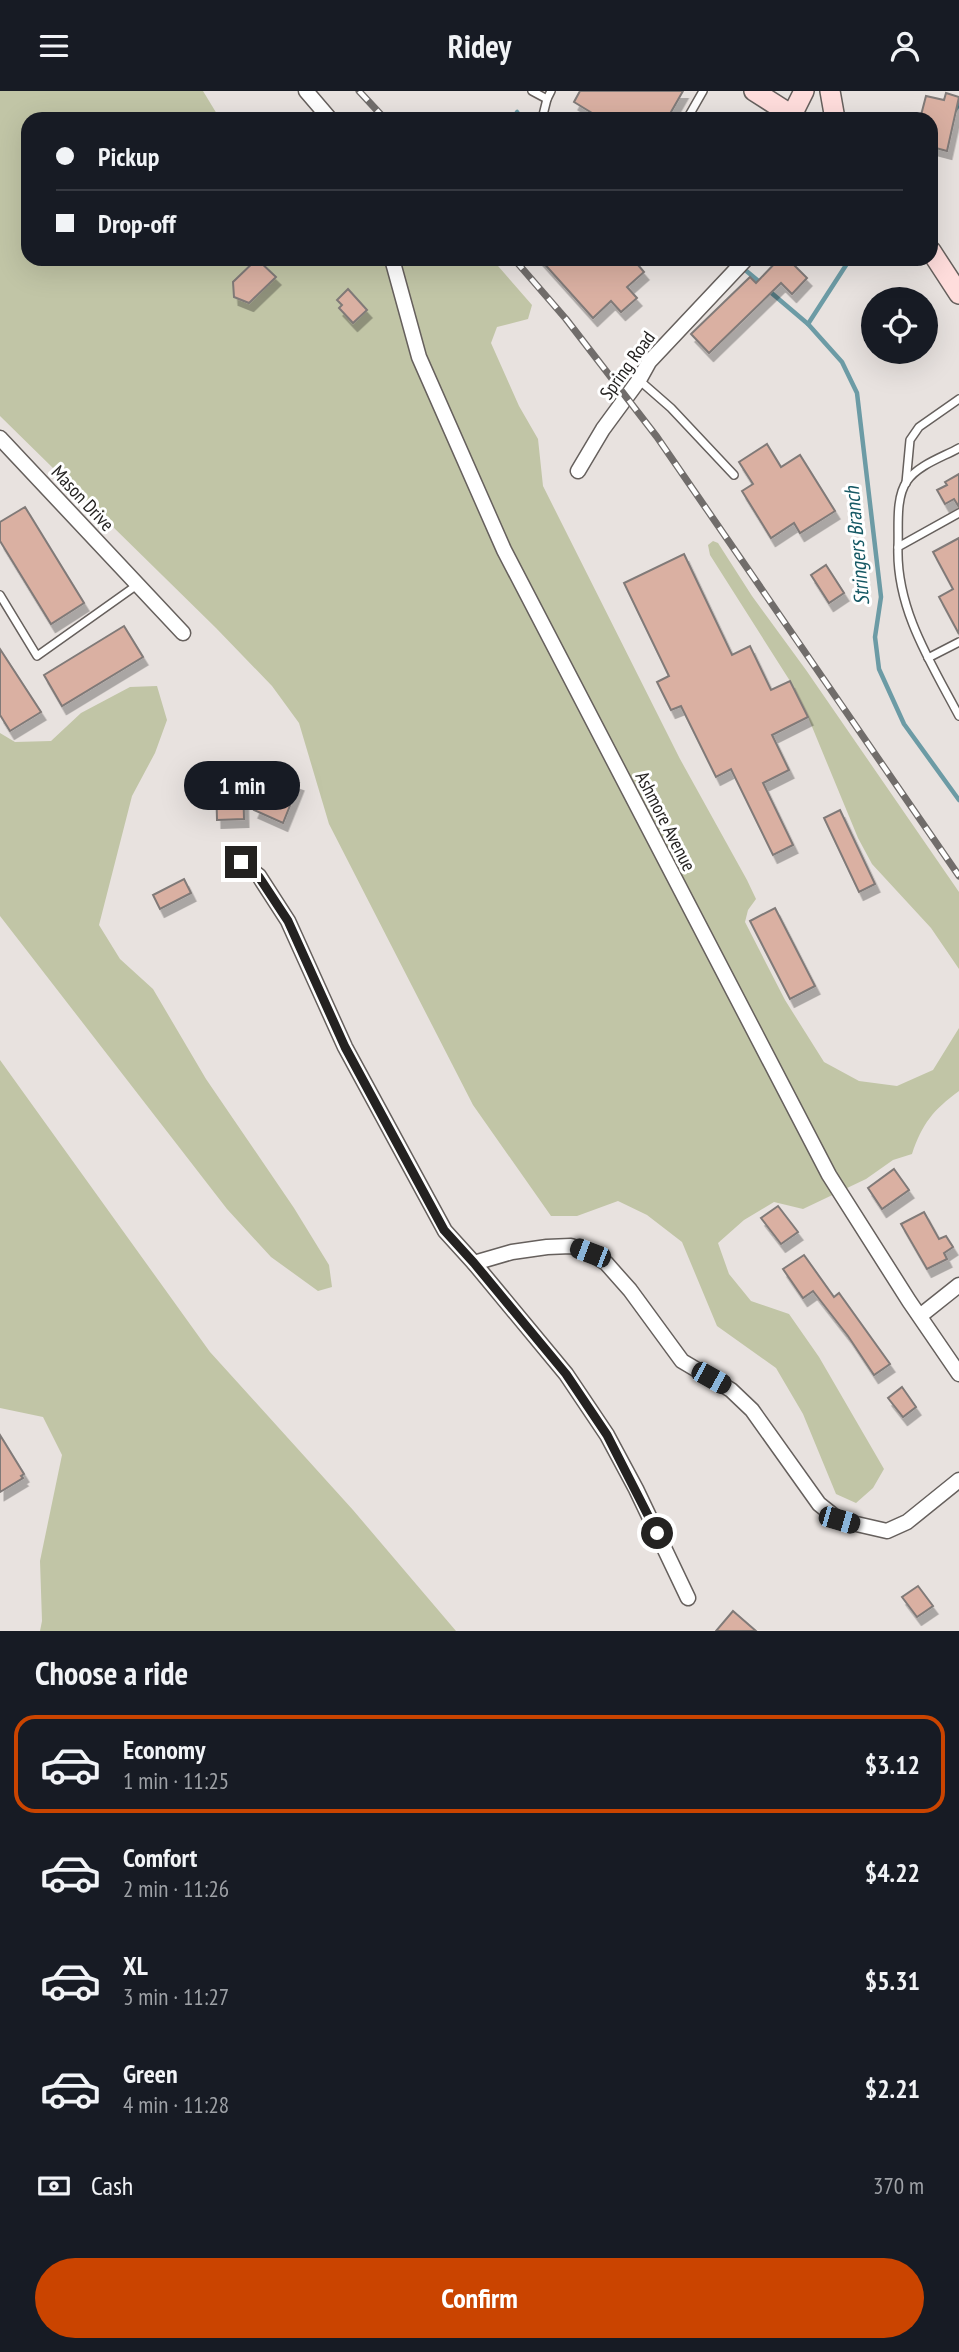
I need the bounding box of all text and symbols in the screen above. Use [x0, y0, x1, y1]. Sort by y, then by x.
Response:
text: Ridey [448, 25, 511, 67]
icon: menu [35, 27, 73, 65]
icon: person [886, 27, 924, 65]
text: Pickup [98, 140, 159, 173]
text: Drop-off [98, 207, 176, 240]
map controls [861, 287, 938, 364]
button: locate [861, 287, 938, 364]
street label: Spring Road [594, 326, 660, 404]
street label: Mason Drive [47, 460, 120, 536]
water label: Stringers Branch [838, 484, 875, 607]
callout: 1 min [183, 761, 299, 809]
street label: Ashmore Avenue [631, 767, 701, 875]
text: 1 min [219, 771, 265, 800]
route end [225, 846, 257, 878]
car [567, 1236, 614, 1270]
car [688, 1359, 735, 1397]
car [816, 1504, 863, 1536]
route start [641, 1517, 673, 1549]
text: Choose a ride [35, 1652, 188, 1694]
icon: car [39, 1733, 102, 1796]
text: Economy [123, 1733, 205, 1766]
text: $3.12 [865, 1748, 920, 1781]
text: 1 min · 11:25 [123, 1766, 229, 1795]
icon: car [39, 1841, 102, 1904]
text: Comfort [123, 1841, 197, 1874]
text: $4.22 [865, 1856, 920, 1889]
text: 2 min · 11:26 [123, 1874, 229, 1903]
icon: car [39, 1949, 102, 2012]
text: XL [123, 1949, 148, 1982]
text: $5.31 [865, 1964, 920, 1997]
text: 3 min · 11:27 [123, 1982, 229, 2011]
icon: car [39, 2057, 102, 2120]
text: Green [123, 2057, 178, 2090]
text: $2.21 [865, 2072, 920, 2105]
text: 4 min · 11:28 [123, 2090, 229, 2119]
icon: cash [35, 2167, 73, 2205]
text: Cash [91, 2169, 133, 2202]
text: 370 m [873, 2171, 924, 2200]
button: Confirm [35, 2258, 924, 2338]

